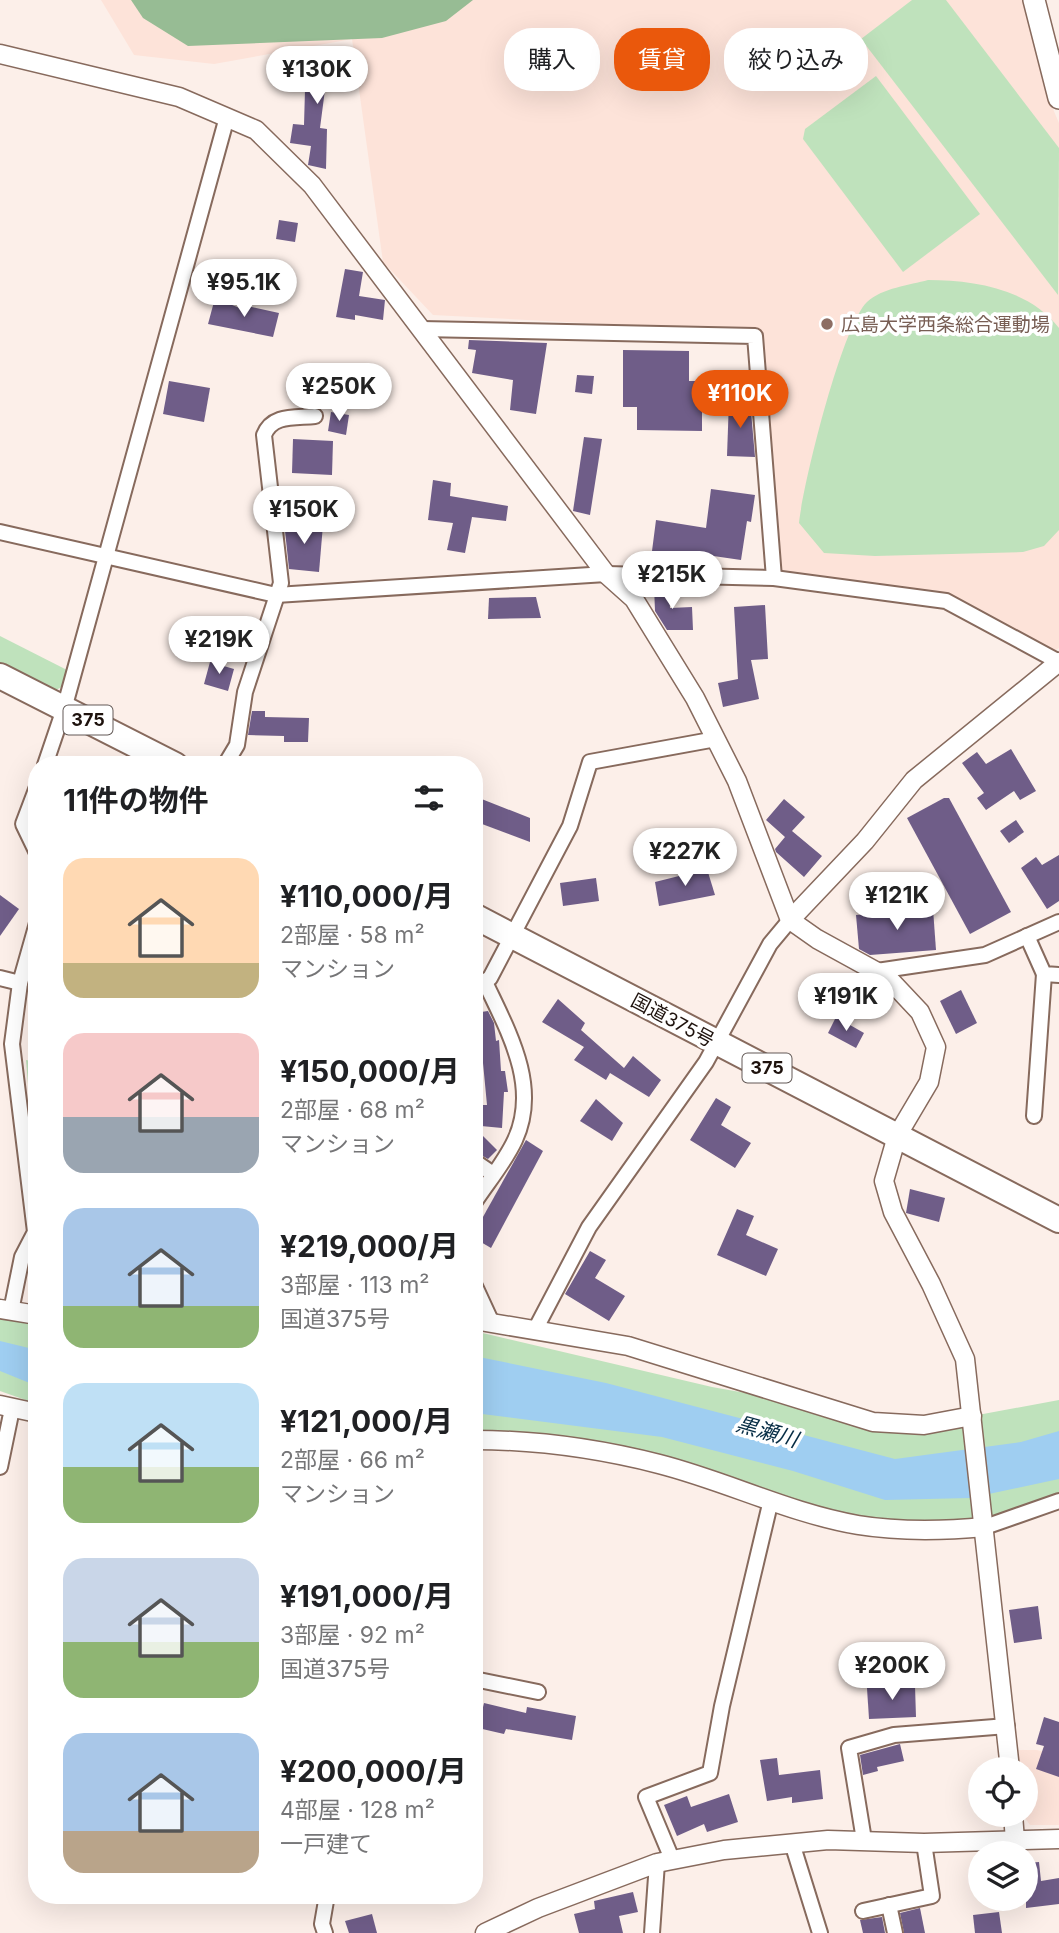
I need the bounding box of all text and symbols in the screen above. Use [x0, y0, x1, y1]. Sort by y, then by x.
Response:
chip: 購入 [504, 28, 600, 91]
chip: 賃貸 [614, 28, 710, 91]
chip: 絞り込み [724, 28, 868, 91]
pin: ¥130K [268, 46, 366, 106]
text: ¥130K [282, 55, 352, 83]
pin: ¥95.1K [187, 260, 301, 319]
text: ¥95.1K [207, 268, 281, 296]
place label: 広島大学西条総合運動場 [841, 313, 1050, 336]
marker: 広島大学西条総合運動場 [819, 316, 835, 332]
pin: ¥250K [290, 364, 388, 423]
pin: ¥110K [691, 370, 789, 430]
text: ¥250K [302, 372, 376, 400]
text: ¥110K [707, 379, 773, 407]
pin: ¥150K [255, 486, 353, 546]
text: ¥150K [269, 495, 339, 523]
pin: ¥215K [623, 552, 721, 611]
text: ¥215K [638, 560, 706, 588]
pin: ¥219K [170, 616, 268, 676]
text: ¥219K [185, 625, 254, 653]
road number: 375 [64, 706, 112, 734]
icon: filters [410, 779, 448, 817]
text: 11件の物件 [63, 782, 209, 818]
pin: ¥227K [636, 828, 734, 888]
text: ¥227K [649, 837, 721, 865]
pin: ¥121K [848, 872, 946, 932]
text: ¥110,000/月 [280, 878, 454, 914]
text: ¥121K [865, 881, 929, 909]
icon: home [119, 886, 203, 970]
text: 2部屋 · 58 m² [280, 921, 425, 949]
text: マンション [280, 955, 395, 983]
pin: ¥191K [797, 974, 895, 1033]
text: ¥191K [814, 982, 878, 1010]
street label: 国道375号 [627, 989, 718, 1052]
text: ¥150,000/月 [280, 1053, 460, 1089]
road number: 375 [742, 1054, 792, 1083]
icon: home [119, 1061, 203, 1145]
text: 2部屋 · 68 m² [280, 1096, 425, 1124]
text: マンション [280, 1130, 395, 1158]
text: ¥219,000/月 [280, 1228, 459, 1264]
icon: home [119, 1236, 203, 1320]
text: 3部屋 · 113 m² [280, 1271, 429, 1299]
text: 国道375号 [280, 1305, 390, 1333]
text: ¥121,000/月 [280, 1403, 453, 1439]
icon: home [119, 1411, 203, 1495]
water label: 黒瀬川 [733, 1411, 803, 1453]
text: 2部屋 · 66 m² [280, 1446, 425, 1474]
text: マンション [280, 1480, 395, 1508]
text: ¥191,000/月 [280, 1578, 454, 1614]
icon: home [119, 1586, 203, 1670]
text: 3部屋 · 92 m² [280, 1621, 425, 1649]
pin: ¥200K [843, 1642, 941, 1702]
text: ¥200K [854, 1651, 930, 1679]
text: 国道375号 [280, 1655, 390, 1683]
text: ¥200,000/月 [280, 1753, 467, 1789]
map controls [968, 1757, 1038, 1911]
button: locate [968, 1757, 1038, 1827]
icon: home [119, 1761, 203, 1845]
text: 4部屋 · 128 m² [280, 1796, 435, 1824]
text: 一戸建て [280, 1830, 372, 1858]
button: layers [968, 1841, 1038, 1911]

